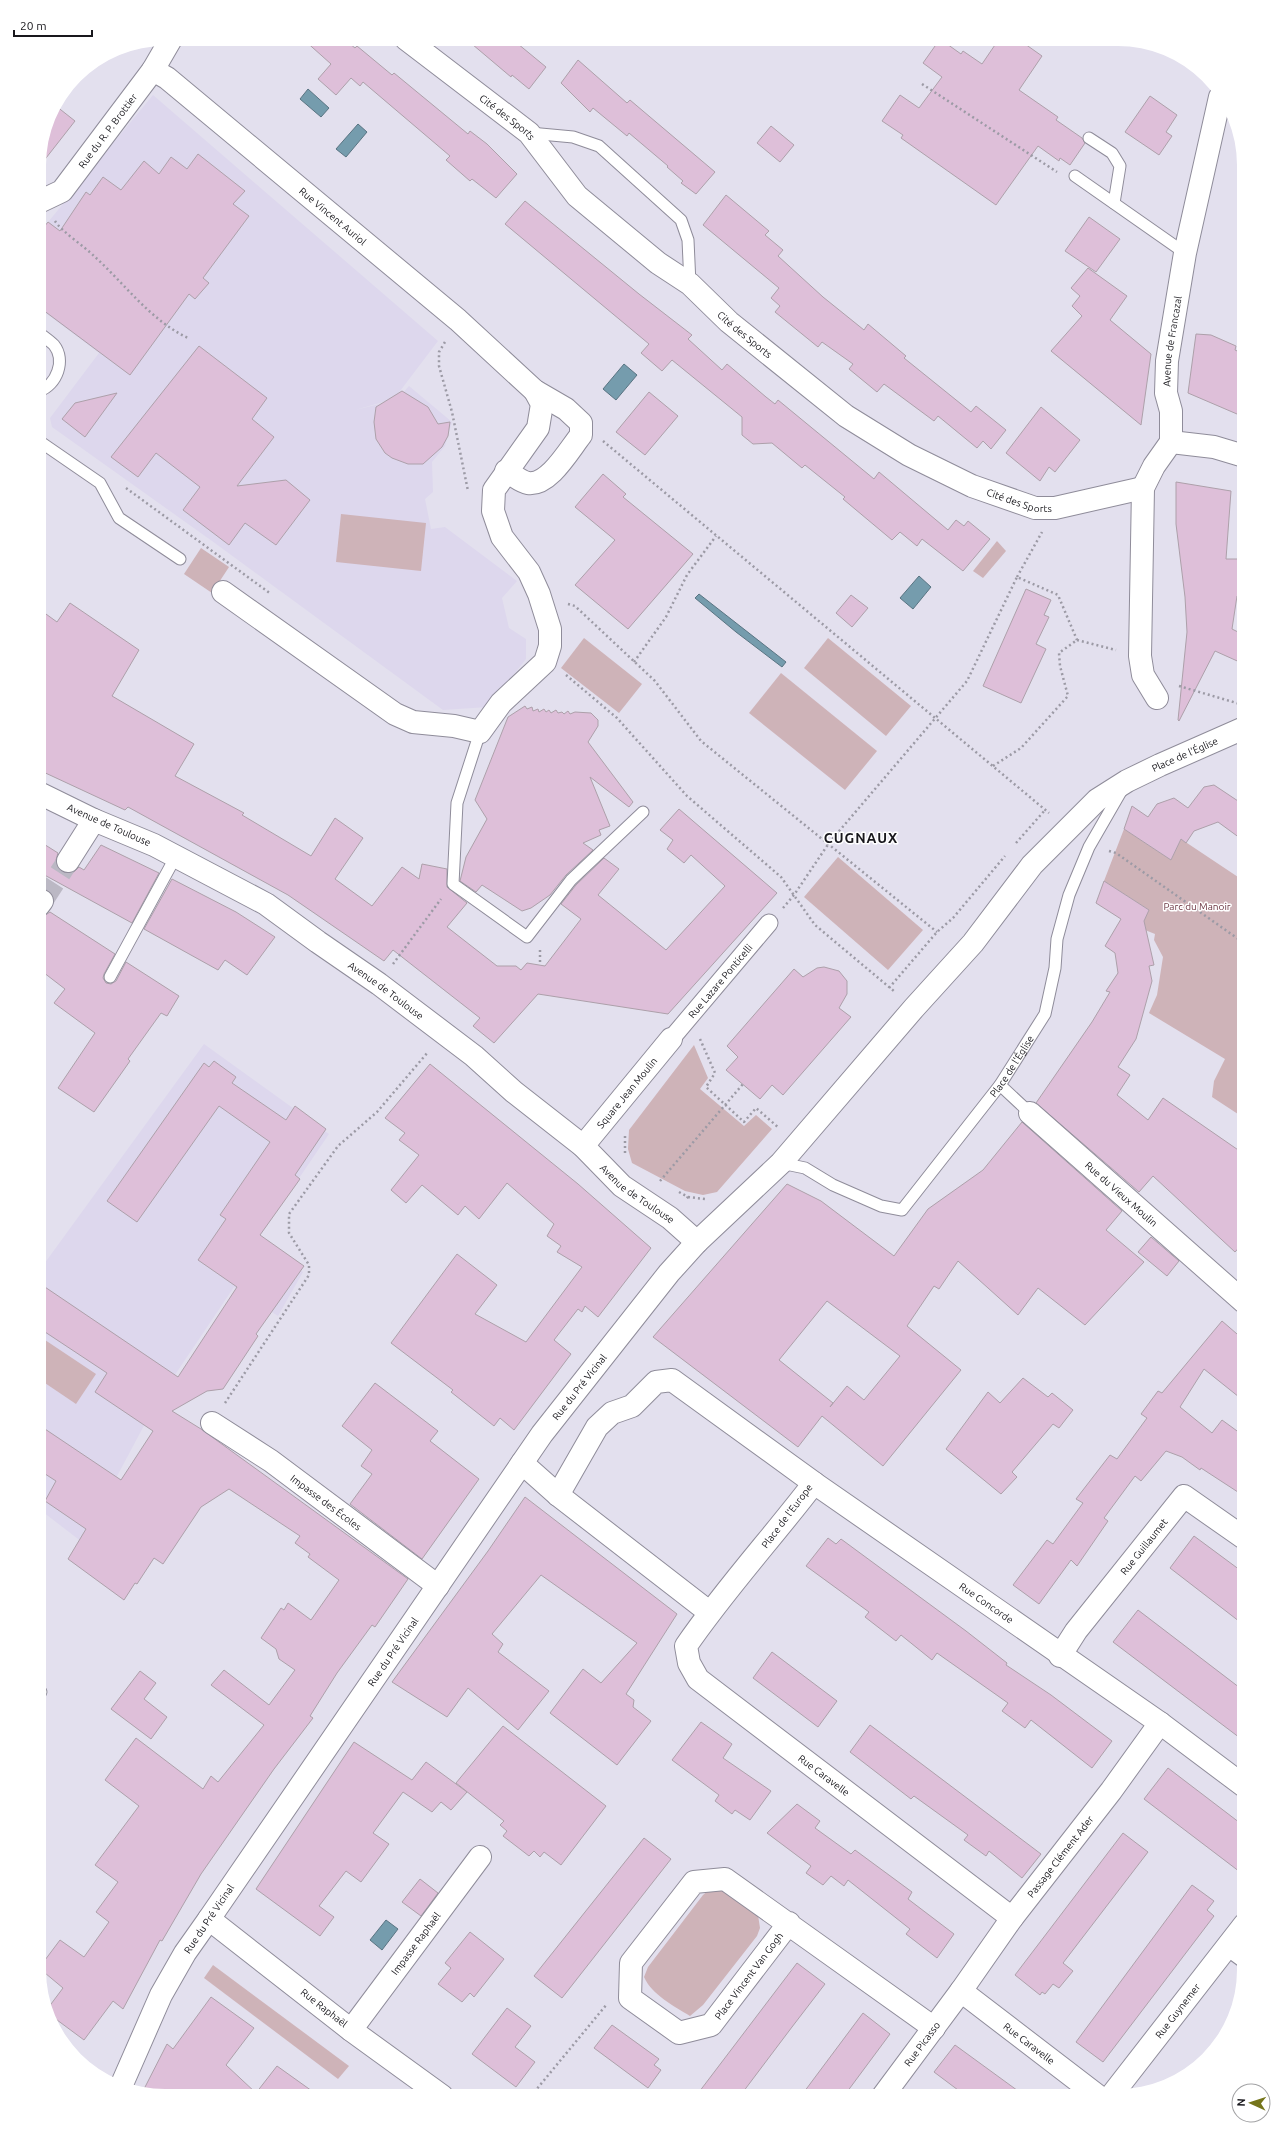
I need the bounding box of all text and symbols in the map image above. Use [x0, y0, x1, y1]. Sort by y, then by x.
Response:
scale bar [14, 12, 92, 38]
text: 20 m [20, 19, 47, 32]
street label: Rue du R. P. Brottier [76, 91, 139, 170]
street label: Cité des Sports [478, 92, 538, 142]
street label: Rue Vincent Auriol [297, 185, 369, 247]
street label: Avenue de Francazal [1161, 295, 1183, 387]
street label: Cité des Sports [715, 309, 774, 360]
street label: Cité des Sports [985, 486, 1052, 514]
street label: Place de l'Église [1150, 735, 1219, 774]
street label: Avenue de Toulouse [66, 802, 152, 848]
district label: CUGNAUX [824, 830, 898, 846]
park label: Parc du Manoir [1163, 901, 1231, 912]
street label: Rue Lazare Ponticelli [686, 942, 754, 1020]
street label: Avenue de Toulouse [346, 959, 426, 1021]
street label: Place de l'Église [987, 1033, 1036, 1099]
street label: Square Jean Moulin [595, 1055, 659, 1130]
street label: Rue du Vieux Moulin [1083, 1159, 1160, 1228]
street label: Avenue de Toulouse [598, 1162, 677, 1225]
street label: Rue du Pré Vicinal [550, 1351, 609, 1422]
street label: Impasse des Écoles [289, 1472, 364, 1532]
street label: Place de l'Europe [759, 1482, 815, 1550]
street label: Rue Guillaumet [1118, 1516, 1169, 1577]
street label: Rue Concorde [957, 1580, 1016, 1625]
street label: Rue du Pré Vicinal [365, 1615, 420, 1688]
street label: Rue Caravelle [796, 1752, 852, 1798]
street label: Passage Clément Ader [1025, 1813, 1095, 1899]
street label: Rue du Pré Vicinal [182, 1882, 236, 1956]
street label: Impasse Raphaël [389, 1910, 443, 1977]
street label: Place Vincent Van Gogh [713, 1930, 785, 2022]
street label: Rue Guynemer [1153, 1981, 1202, 2040]
street label: Rue Raphaël [299, 1986, 350, 2030]
street label: Rue Picasso [902, 2019, 942, 2068]
street label: Rue Caravelle [1002, 2020, 1057, 2066]
north arrow [1231, 2083, 1271, 2123]
text: N [1235, 2098, 1247, 2107]

